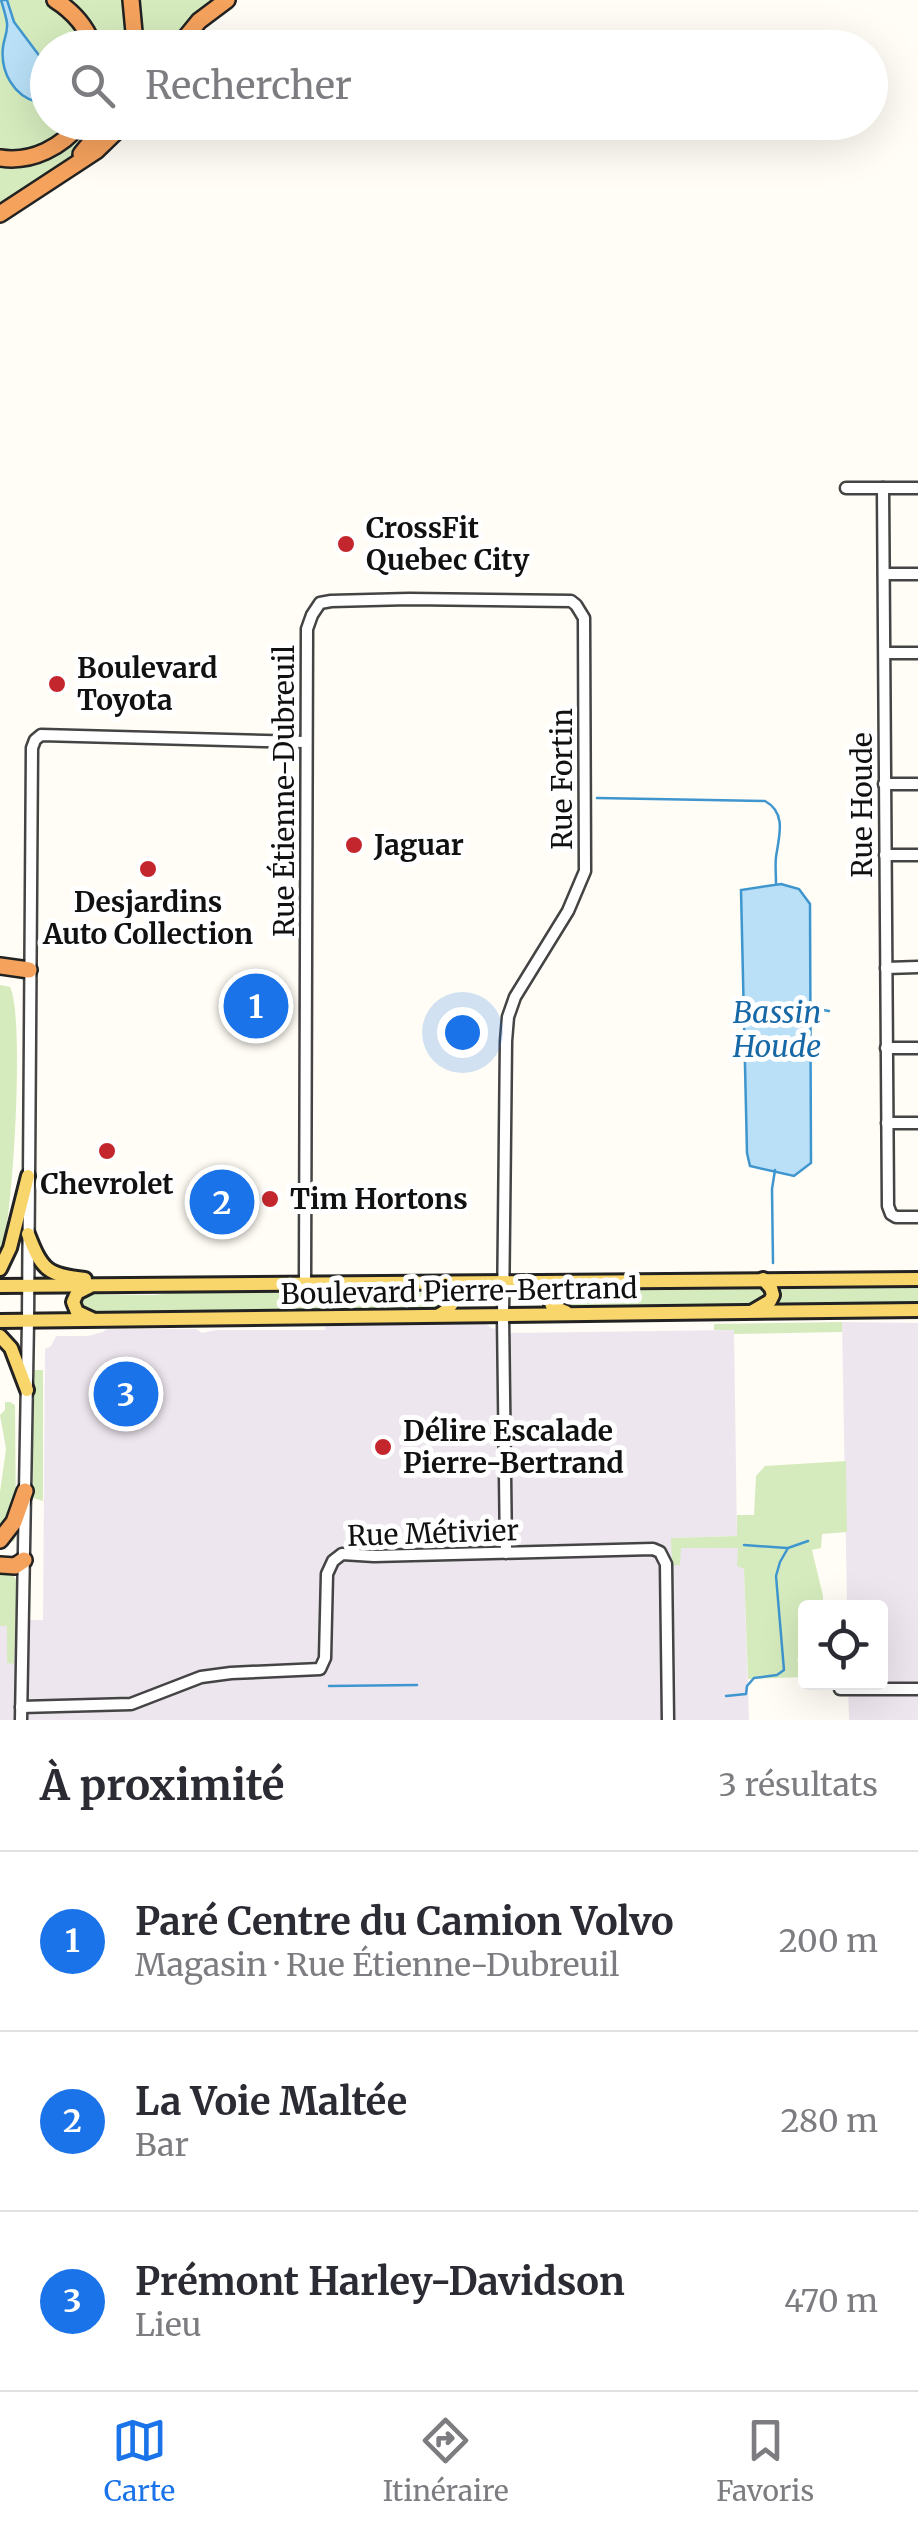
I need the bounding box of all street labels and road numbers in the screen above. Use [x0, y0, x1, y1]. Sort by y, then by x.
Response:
street label: Rue Étienne-Dubreuil [266, 645, 302, 937]
street label: Rue Fortin [544, 708, 580, 850]
street label: Rue Houde [844, 732, 880, 878]
street label: Boulevard Pierre-Bertrand [280, 1270, 638, 1312]
street label: Rue Métivier [346, 1512, 520, 1554]

